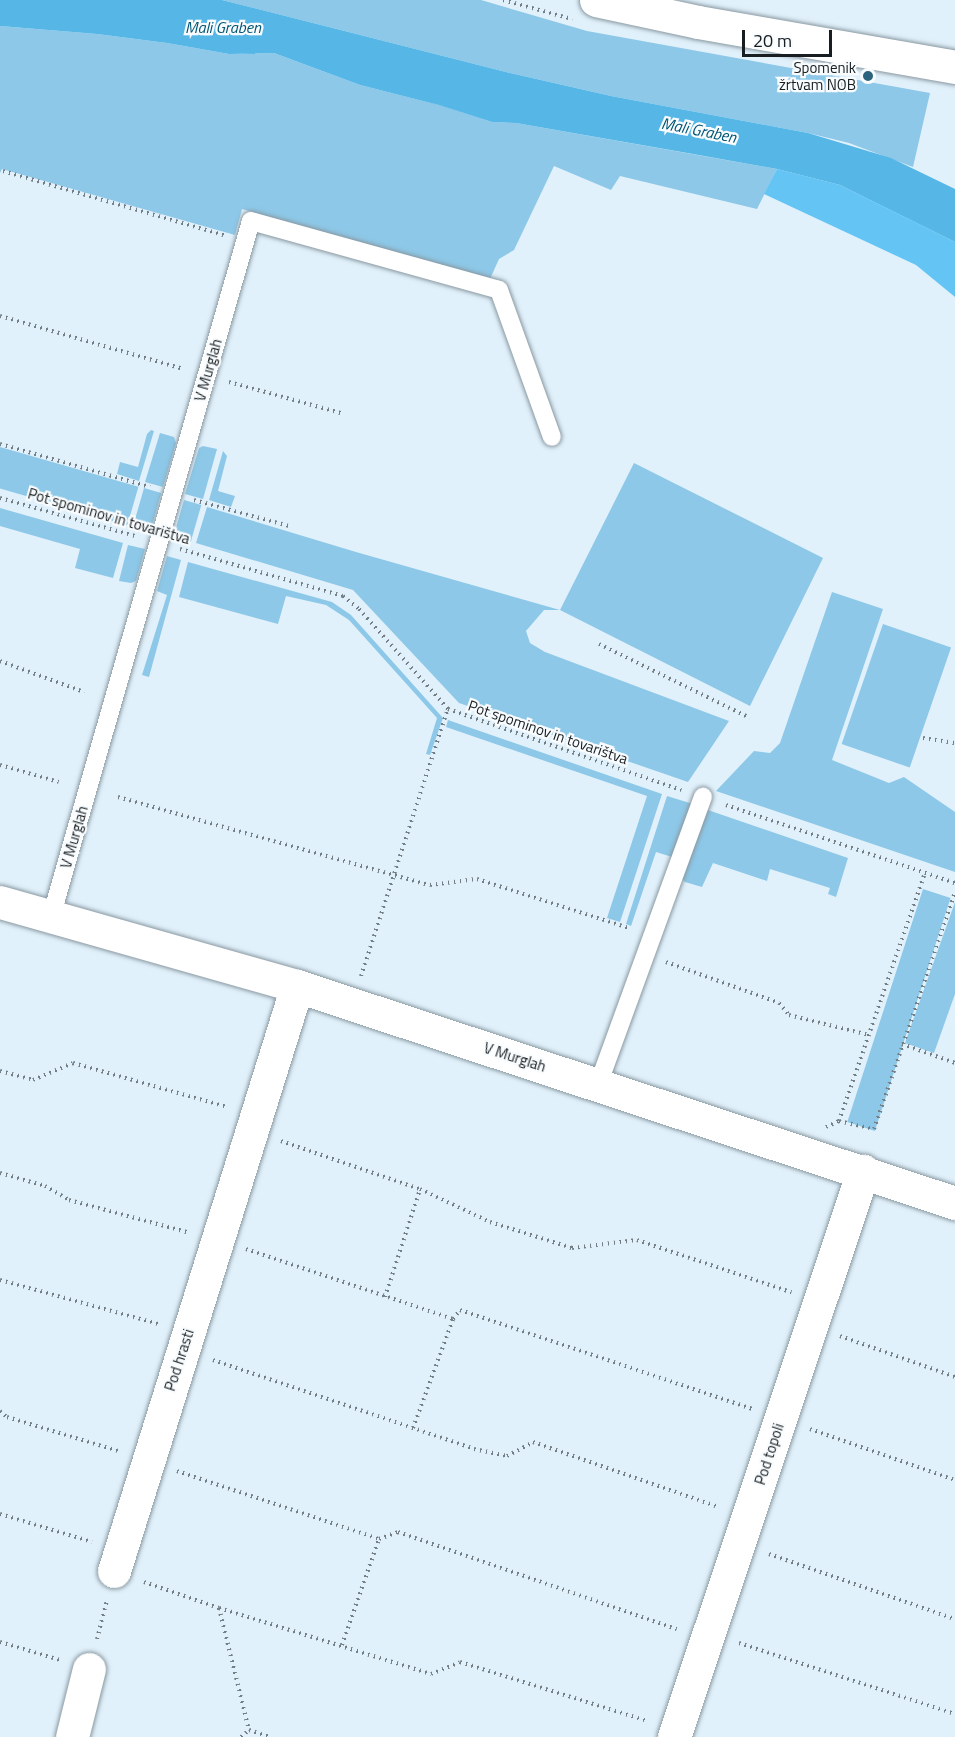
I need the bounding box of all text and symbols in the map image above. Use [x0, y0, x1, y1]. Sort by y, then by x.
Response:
water label: Mali Graben [185, 17, 261, 37]
scale bar [745, 18, 835, 56]
text: 20 m [753, 27, 792, 54]
place label: Spomenik žrtvam NOB [779, 58, 856, 93]
marker: Spomenik žrtvam NOB [861, 69, 875, 83]
water label: Mali Graben [660, 113, 738, 147]
street label: V Murglah [190, 337, 226, 403]
street label: Pot spominov in tovarištva [26, 484, 192, 548]
street label: Pot spominov in tovarištva [466, 696, 630, 768]
street label: V Murglah [56, 804, 92, 870]
street label: V Murglah [482, 1038, 548, 1076]
street label: Pod hrasti [161, 1327, 197, 1393]
street label: Pod topoli [751, 1421, 787, 1487]

